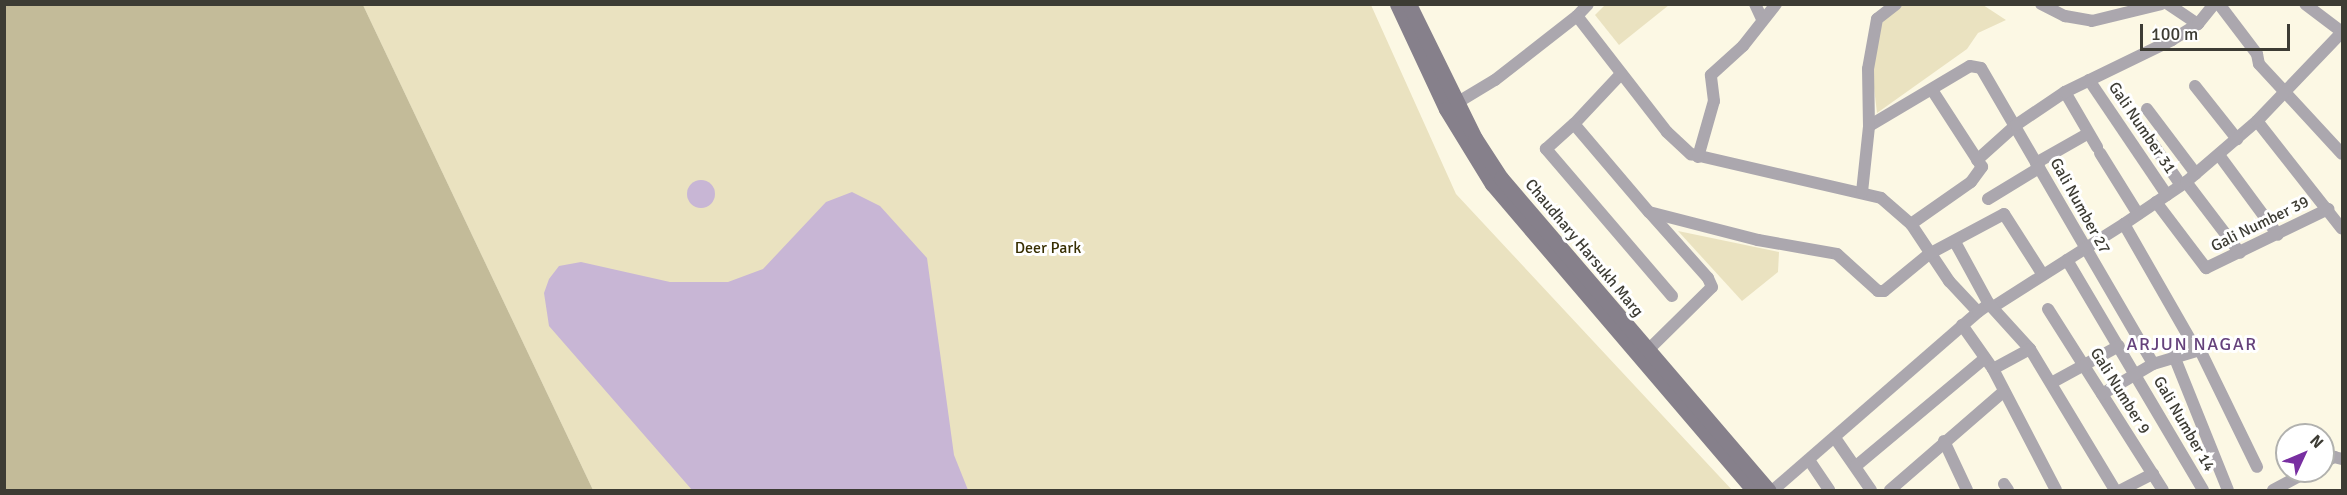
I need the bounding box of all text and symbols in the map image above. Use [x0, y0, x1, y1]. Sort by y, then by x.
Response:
scale bar [2143, 12, 2293, 50]
text: 100 m [2151, 23, 2198, 45]
street label: Gali Number 31 [2104, 79, 2180, 177]
street label: Gali Number 27 [2046, 155, 2114, 257]
street label: Chaudhary Harsukh Marg [1521, 175, 1647, 321]
street label: Gali Number 39 [2208, 192, 2312, 256]
park label: Deer Park [1015, 238, 1081, 258]
district label: ARJUN NAGAR [2126, 333, 2258, 355]
street label: Gali Number 9 [2086, 344, 2154, 438]
street label: Gali Number 14 [2149, 373, 2219, 475]
north arrow [2275, 423, 2335, 483]
text: N [2305, 431, 2328, 453]

